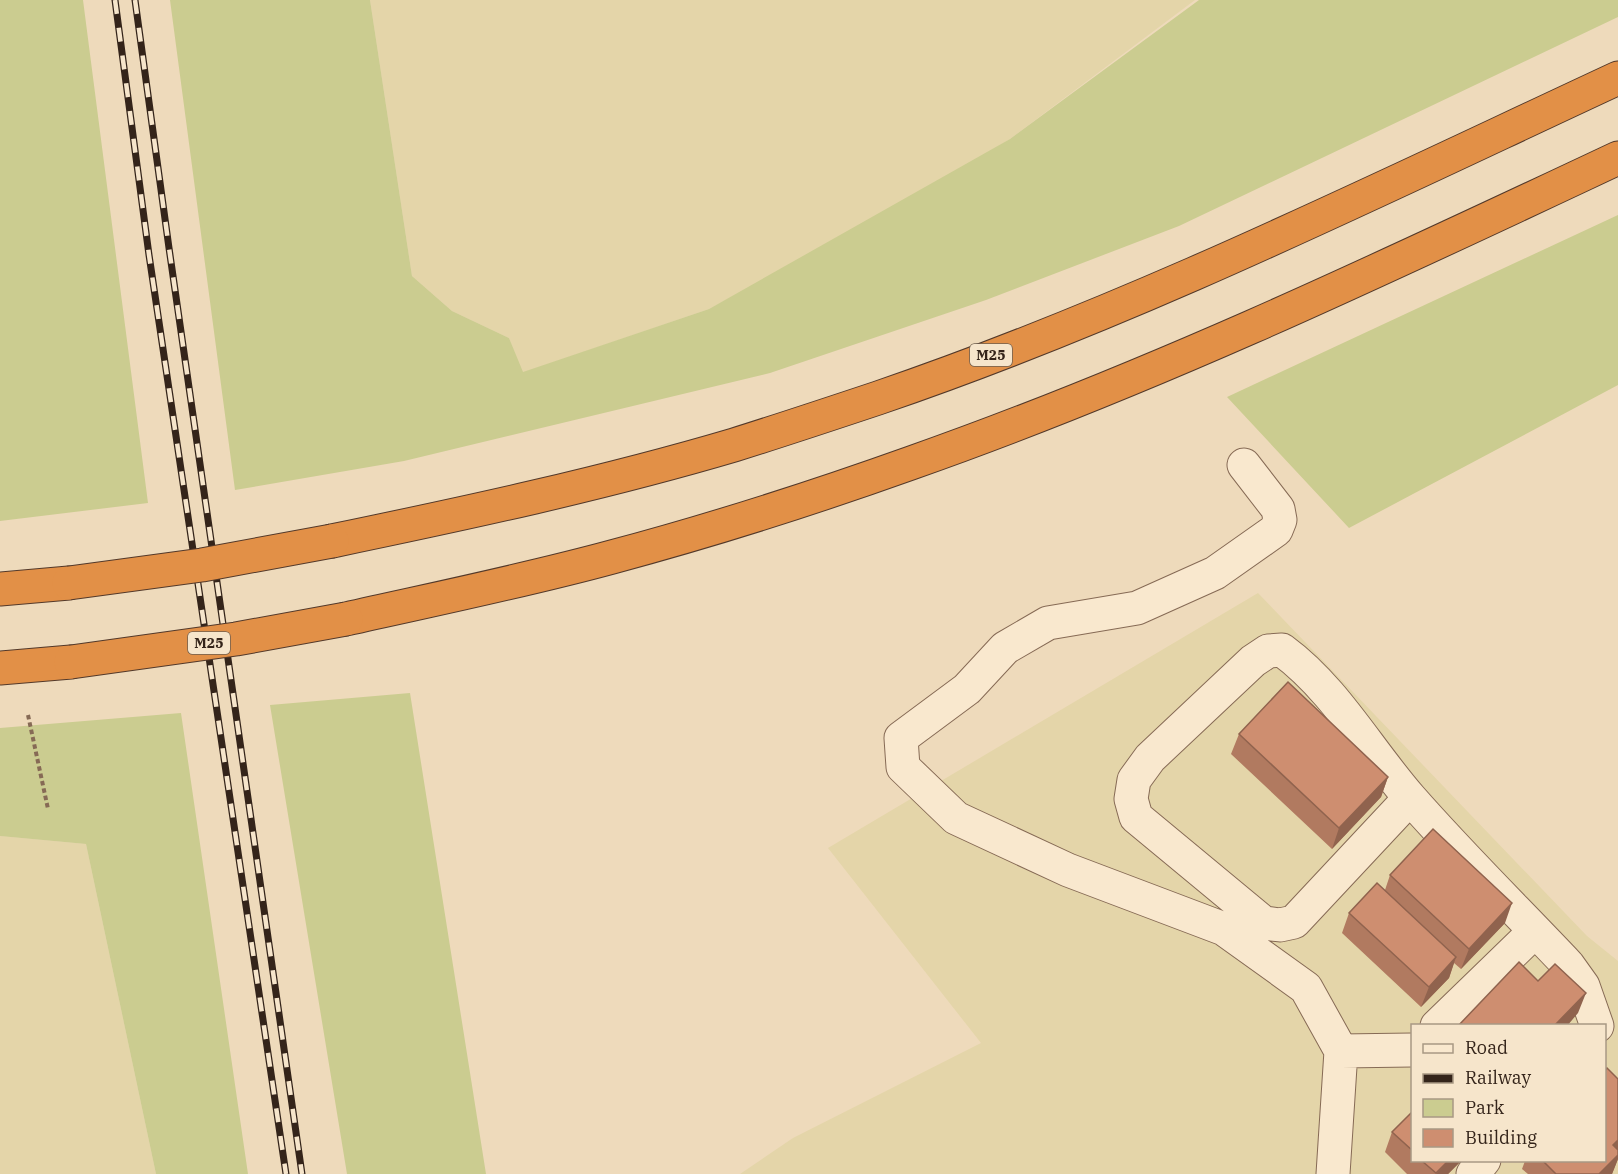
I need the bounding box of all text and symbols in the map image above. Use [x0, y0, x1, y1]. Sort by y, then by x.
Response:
road number: M25 [970, 344, 1012, 366]
road number: M25 [188, 632, 230, 654]
legend [1411, 1024, 1606, 1162]
text: Road [1465, 1036, 1508, 1059]
text: Railway [1465, 1066, 1531, 1089]
text: Park [1465, 1096, 1505, 1119]
text: Building [1465, 1126, 1537, 1149]

